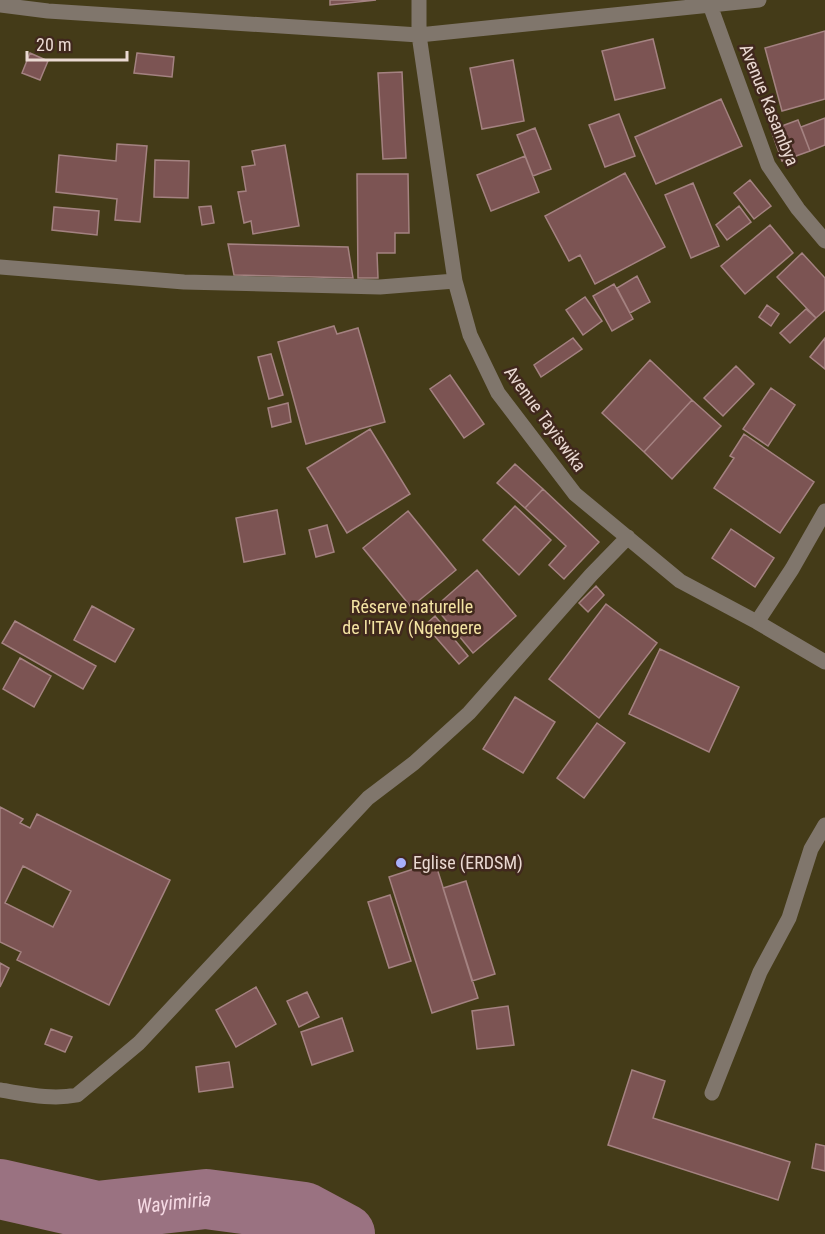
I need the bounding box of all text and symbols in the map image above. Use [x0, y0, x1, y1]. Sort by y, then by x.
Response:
scale bar [27, 24, 128, 62]
text: 20 m [36, 34, 71, 55]
street label: Avenue Kasambya [735, 41, 803, 169]
street label: Avenue Tayiswika [500, 362, 591, 475]
park label: Réserve naturelle de l'ITAV (Ngengere [342, 596, 482, 639]
place label: Eglise (ERDSM) [413, 852, 523, 874]
marker: Eglise (ERDSM) [394, 856, 408, 870]
water label: Wayimiria [136, 1187, 213, 1219]

